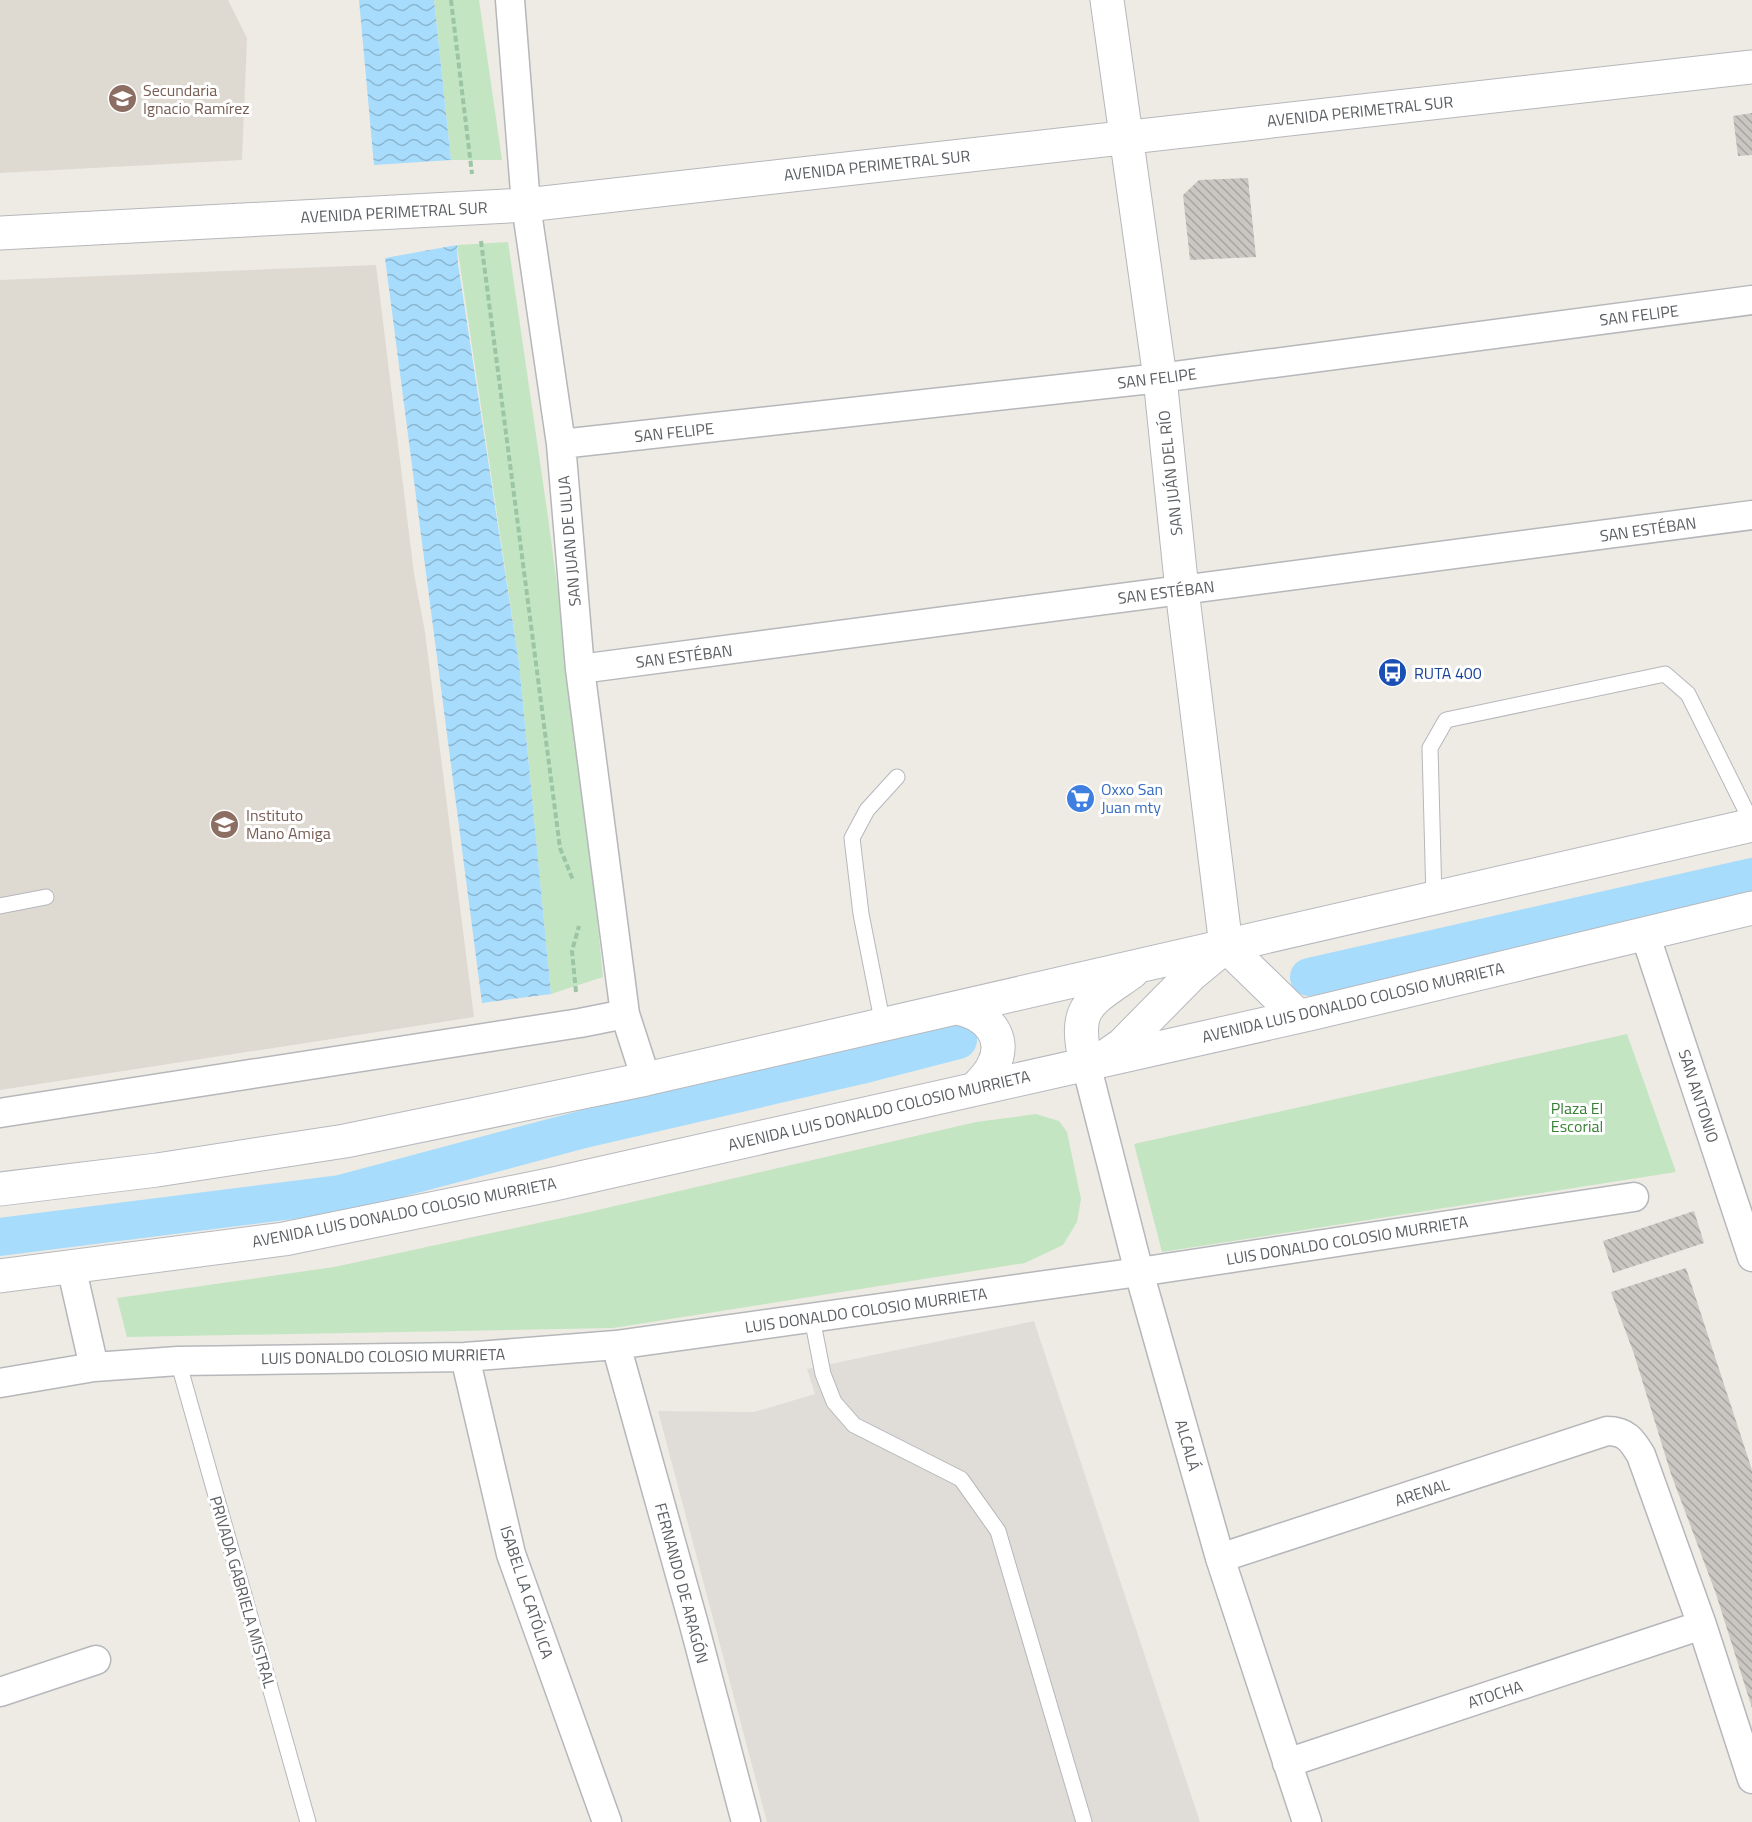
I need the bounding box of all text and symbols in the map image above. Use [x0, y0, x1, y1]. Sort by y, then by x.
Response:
place label: Secundaria Ignacio Ramírez [143, 78, 250, 120]
school or university icon: Secundaria Ignacio Ramírez [106, 83, 138, 115]
street label: AVENIDA PERIMETRAL SUR [1266, 89, 1455, 133]
street label: AVENIDA PERIMETRAL SUR [783, 143, 972, 187]
street label: AVENIDA PERIMETRAL SUR [300, 195, 488, 229]
street label: SAN FELIPE [1598, 298, 1680, 332]
street label: SAN FELIPE [1116, 361, 1198, 395]
street label: SAN JUÁN DEL RÍO [1151, 409, 1189, 537]
street label: SAN FELIPE [633, 416, 715, 448]
street label: SAN JUAN DE ULUA [551, 474, 587, 607]
street label: SAN ESTÉBAN [1598, 510, 1698, 548]
street label: SAN ESTÉBAN [1116, 574, 1216, 610]
street label: SAN ESTÉBAN [634, 638, 734, 674]
bus stop icon: RUTA 400 [1377, 657, 1409, 689]
place label: RUTA 400 [1414, 661, 1482, 685]
place label: Oxxo San Juan mty [1101, 777, 1163, 819]
supermarket icon: Oxxo San Juan mty [1064, 782, 1096, 814]
place label: Instituto Mano Amiga [246, 803, 331, 845]
school or university icon: Instituto Mano Amiga [209, 808, 241, 840]
street label: AVENIDA LUIS DONALDO COLOSIO MURRIETA [1200, 955, 1507, 1049]
street label: SAN ANTONIO [1673, 1046, 1725, 1146]
street label: AVENIDA LUIS DONALDO COLOSIO MURRIETA [726, 1063, 1033, 1157]
park label: Plaza El Escorial [1551, 1096, 1603, 1138]
street label: AVENIDA LUIS DONALDO COLOSIO MURRIETA [250, 1171, 559, 1253]
street label: LUIS DONALDO COLOSIO MURRIETA [1224, 1209, 1470, 1271]
street label: LUIS DONALDO COLOSIO MURRIETA [743, 1281, 989, 1339]
street label: LUIS DONALDO COLOSIO MURRIETA [261, 1342, 506, 1370]
street label: ALCALÁ [1169, 1417, 1207, 1474]
street label: ARENAL [1392, 1472, 1453, 1512]
street label: PRIVADA GABRIELA MISTRAL [204, 1493, 282, 1691]
street label: FERNANDO DE ARAGÓN [649, 1500, 715, 1666]
street label: ISABEL LA CATÓLICA [494, 1522, 560, 1662]
street label: ATOCHA [1464, 1674, 1526, 1714]

